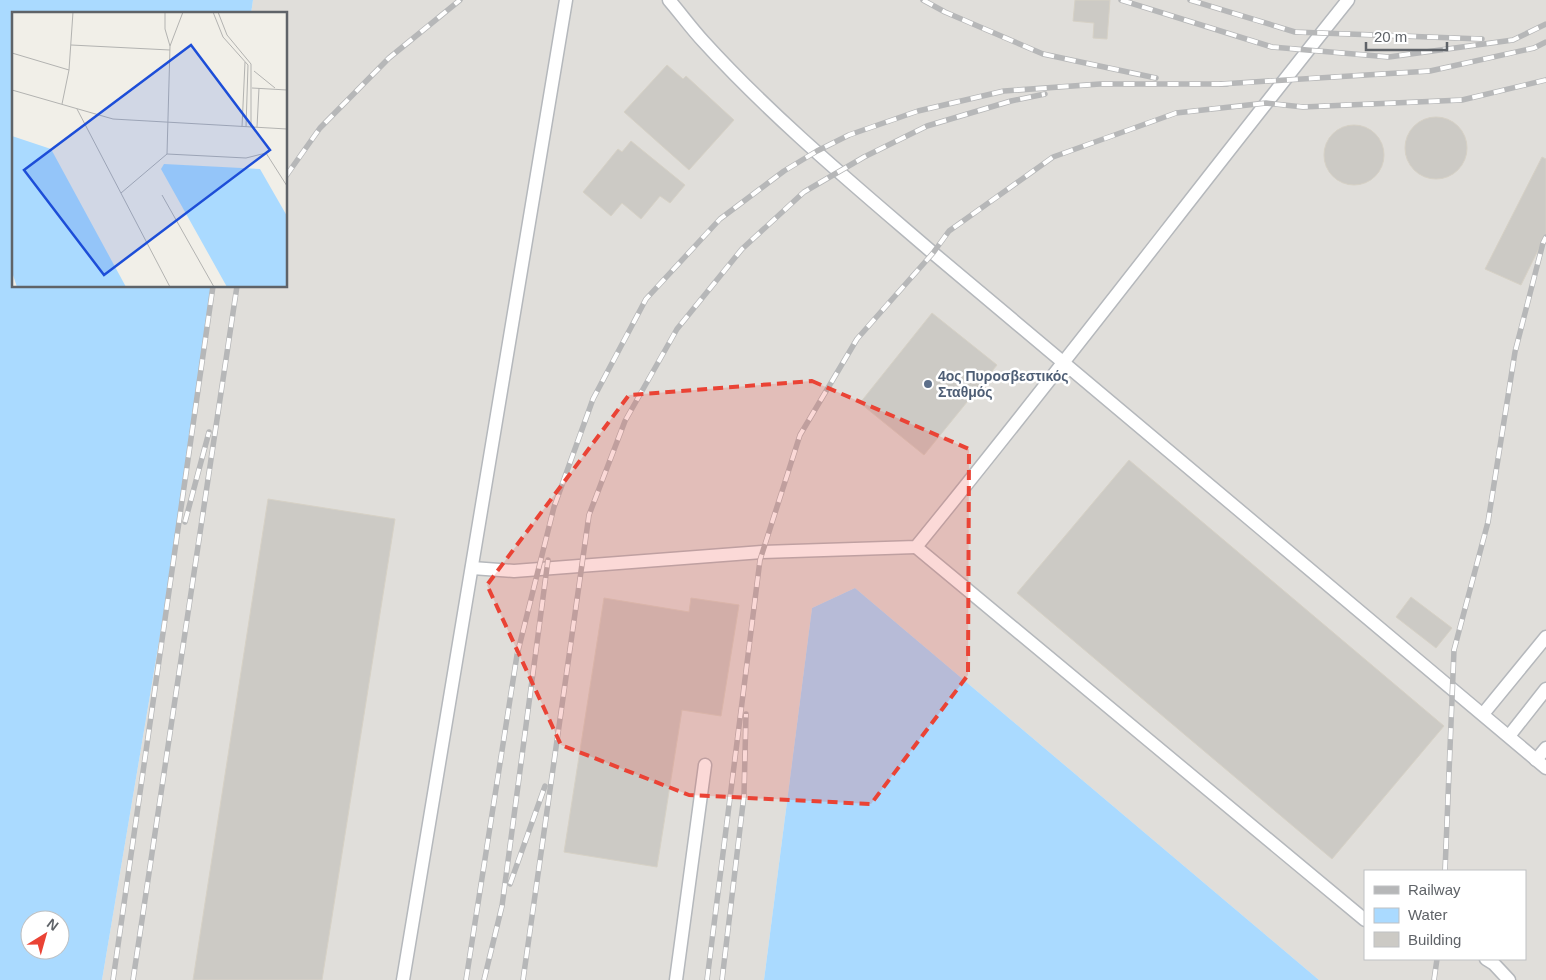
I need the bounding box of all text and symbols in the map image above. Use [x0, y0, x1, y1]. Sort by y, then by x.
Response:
inset map [12, 12, 288, 288]
scale bar [1366, 20, 1447, 52]
text: 20 m [1374, 28, 1407, 45]
place label: 4ος Πυροσβεστικός Σταθμός [938, 368, 1069, 400]
marker: 4ος Πυροσβεστικός Σταθμός [922, 378, 934, 390]
legend [1364, 870, 1526, 960]
text: Railway [1408, 881, 1461, 898]
text: Water [1408, 906, 1447, 923]
north arrow [20, 910, 70, 960]
text: N [44, 915, 62, 934]
text: Building [1408, 931, 1461, 948]

